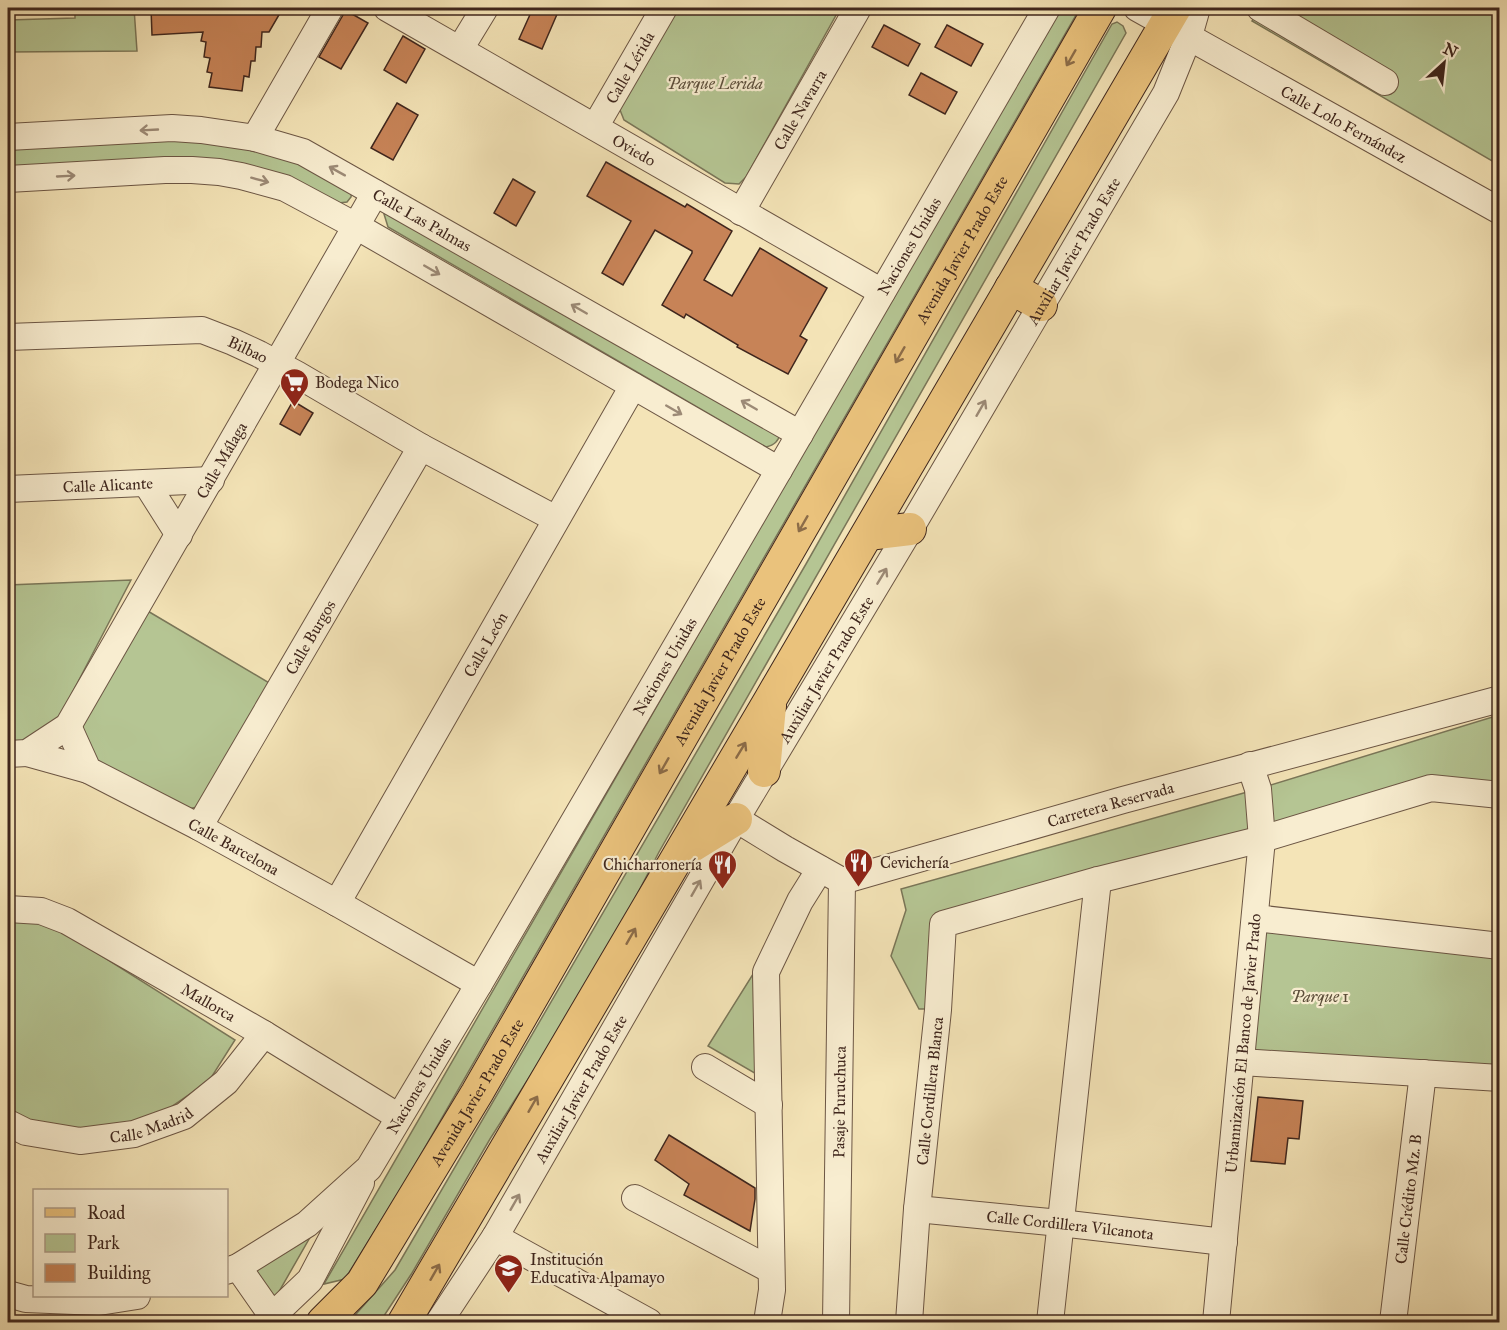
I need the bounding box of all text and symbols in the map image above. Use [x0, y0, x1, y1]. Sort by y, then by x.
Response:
street label: Calle Lérida [601, 28, 658, 107]
north arrow [1414, 33, 1474, 93]
text: N [1440, 39, 1461, 62]
one-way arrow [1064, 49, 1076, 66]
street label: Calle Navarra [769, 66, 830, 153]
park label: Parque Lerida [667, 74, 763, 93]
street label: Calle Lolo Fernández [1278, 81, 1411, 167]
one-way arrow [140, 124, 160, 135]
street label: Oviedo [609, 130, 659, 170]
one-way arrow [328, 165, 345, 177]
one-way arrow [55, 170, 75, 181]
street label: Avenida Javier Prado Este [911, 172, 1012, 328]
street label: Auxiliar Javier Prado Este [1022, 173, 1124, 329]
one-way arrow [250, 175, 269, 187]
street label: Calle Las Palmas [370, 184, 475, 255]
street label: Naciones Unidas [873, 194, 945, 298]
one-way arrow [423, 264, 440, 276]
one-way arrow [571, 303, 589, 314]
street label: Bilbao [225, 332, 271, 367]
one-way arrow [894, 346, 906, 363]
supermarket icon: Bodega Nico [278, 366, 310, 408]
place label: Bodega Nico [315, 373, 399, 393]
one-way arrow [741, 399, 758, 411]
one-way arrow [975, 400, 987, 417]
one-way arrow [665, 404, 682, 416]
street label: Calle Málaga [192, 418, 251, 502]
street label: Calle Alicante [62, 473, 154, 496]
one-way arrow [797, 515, 809, 532]
one-way arrow [876, 568, 888, 585]
street label: Auxiliar Javier Prado Este [774, 592, 877, 747]
street label: Avenida Javier Prado Este [669, 593, 770, 749]
street label: Calle Burgos [281, 596, 339, 678]
street label: Calle León [459, 608, 511, 680]
street label: Naciones Unidas [629, 614, 701, 718]
one-way arrow [735, 741, 747, 758]
one-way arrow [658, 757, 670, 774]
street label: Carretera Reservada [1045, 777, 1176, 831]
street label: Calle Barcelona [185, 814, 283, 879]
restaurant icon: Cevichería [843, 846, 875, 888]
restaurant icon: Chicharronería [707, 848, 739, 890]
place label: Cevichería [880, 853, 949, 872]
place label: Chicharronería [603, 855, 702, 874]
one-way arrow [691, 880, 703, 897]
street label: Urbannización El Banco de Javier Prado [1221, 913, 1264, 1174]
one-way arrow [626, 927, 637, 945]
street label: Mallorca [178, 979, 239, 1025]
park label: Parque 1 [1291, 987, 1349, 1006]
street label: Auxiliar Javier Prado Este [530, 1011, 631, 1167]
street label: Avenida Javier Prado Este [425, 1015, 528, 1170]
street label: Calle Cordillera Blanca [912, 1016, 947, 1166]
street label: Naciones Unidas [382, 1033, 455, 1137]
street label: Pasaje Puruchuca [829, 1046, 849, 1158]
one-way arrow [527, 1096, 539, 1113]
street label: Calle Madrid [109, 1103, 197, 1147]
street label: Calle Crédito Mz. B [1391, 1133, 1425, 1265]
legend [33, 1189, 228, 1297]
one-way arrow [509, 1194, 521, 1211]
text: Road [87, 1202, 125, 1224]
street label: Calle Cordillera Vilcanota [986, 1206, 1155, 1243]
text: Park [87, 1232, 120, 1254]
place label: Institución Educativa Alpamayo [530, 1250, 665, 1287]
school or university icon: Institución Educativa Alpamayo [493, 1252, 525, 1294]
text: Building [87, 1262, 151, 1285]
one-way arrow [429, 1264, 441, 1281]

